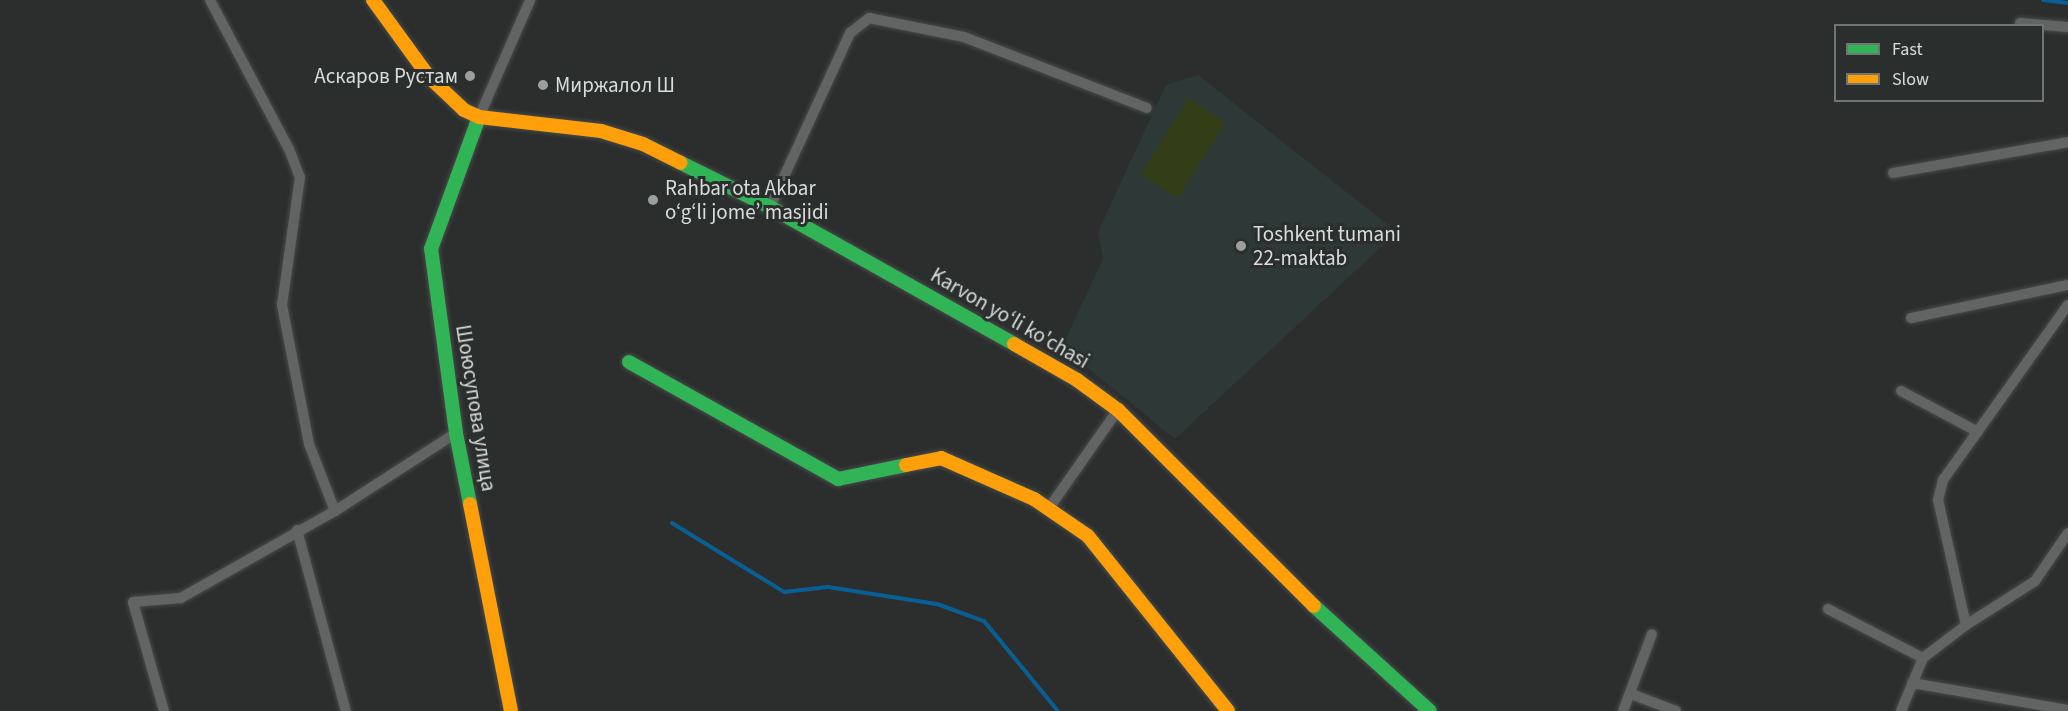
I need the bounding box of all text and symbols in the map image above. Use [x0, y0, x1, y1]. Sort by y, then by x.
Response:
legend [1834, 24, 2044, 102]
text: Fast [1892, 37, 1923, 62]
place label: Аскаров Рустам [314, 63, 458, 89]
text: Slow [1892, 67, 1929, 92]
marker: Аскаров Рустам [463, 69, 477, 83]
place label: Миржалол Ш [555, 72, 675, 98]
marker: Миржалол Ш [536, 78, 550, 92]
place label: Rahbar ota Akbar o‘g‘li jome’ masjidi [665, 175, 829, 225]
marker: Rahbar ota Akbar o‘g‘li jome’ masjidi [646, 193, 660, 207]
place label: Toshkent tumani 22-maktab [1253, 221, 1401, 271]
marker: Toshkent tumani 22-maktab [1234, 239, 1248, 253]
street label: Karvon yo‘li ko'chasi [926, 262, 1094, 374]
street label: Шоюсупова улица [450, 323, 502, 493]

